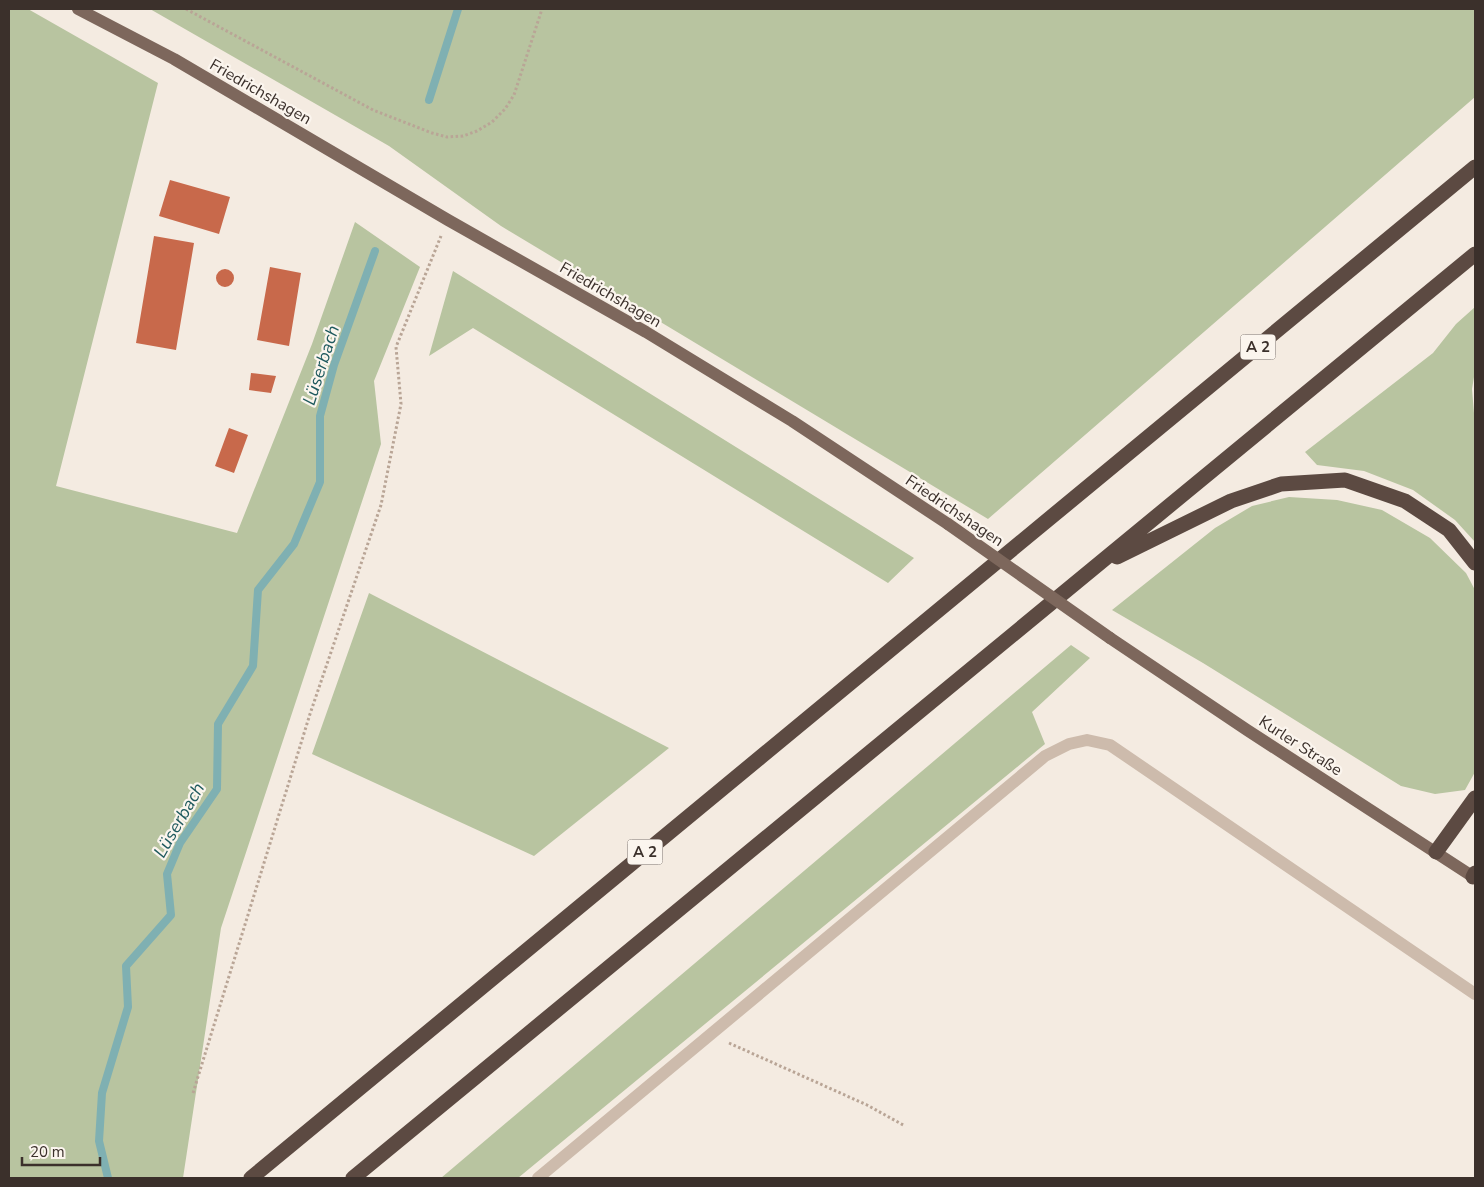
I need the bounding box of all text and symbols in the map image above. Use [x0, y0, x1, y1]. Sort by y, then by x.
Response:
street label: Friedrichshagen [206, 54, 315, 130]
street label: Friedrichshagen [556, 257, 665, 333]
water label: Lüserbach [297, 322, 345, 408]
road number: A 2 [1240, 334, 1276, 360]
street label: Friedrichshagen [901, 470, 1008, 552]
street label: Kurler Straße [1254, 711, 1346, 781]
water label: Lüserbach [148, 778, 210, 862]
road number: A 2 [628, 840, 662, 864]
scale bar [22, 1134, 100, 1166]
text: 20 m [30, 1142, 65, 1162]

